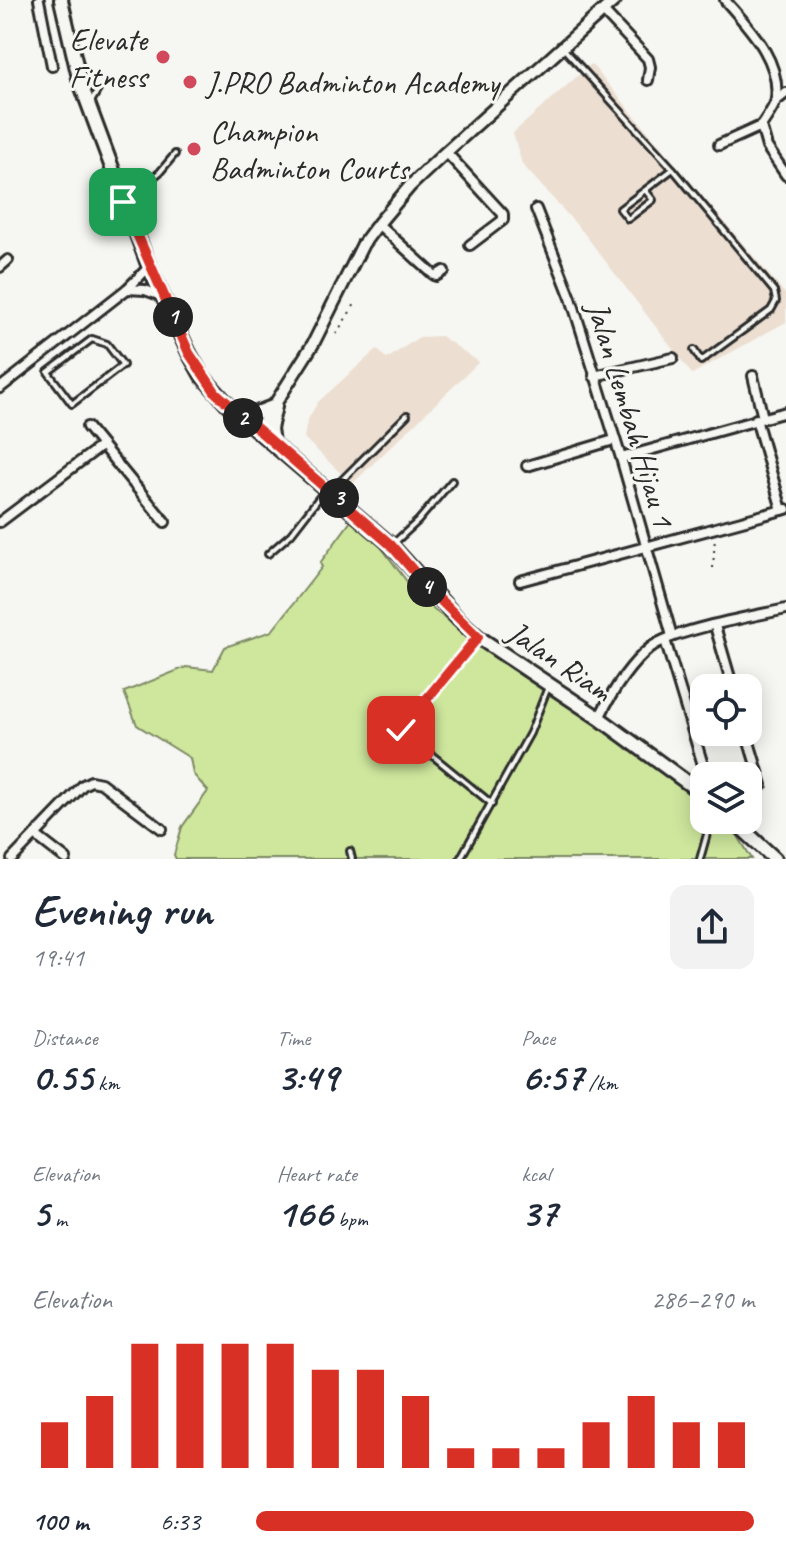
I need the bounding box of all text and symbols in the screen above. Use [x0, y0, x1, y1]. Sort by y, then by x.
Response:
place label: Elevate Fitness [69, 19, 150, 97]
marker: Elevate Fitness [154, 48, 172, 66]
place label: J.PRO Badminton Academy [204, 62, 502, 103]
marker: J.PRO Badminton Academy [181, 73, 199, 91]
place label: Champion Badminton Courts [210, 111, 411, 189]
marker: Champion Badminton Courts [185, 140, 203, 158]
pin [89, 168, 157, 236]
icon: arrive [101, 180, 145, 224]
street label: Jalan Lembah Hijau 1 [576, 295, 685, 533]
pin: 1 [153, 297, 193, 337]
text: 1 [168, 303, 178, 331]
pin: 2 [223, 398, 263, 438]
text: 2 [238, 404, 248, 432]
pin: 3 [319, 478, 359, 518]
text: 3 [334, 484, 344, 512]
pin: 4 [407, 567, 447, 607]
text: 4 [422, 573, 432, 601]
street label: Jalan Riam [498, 610, 621, 712]
map controls [690, 674, 762, 834]
button: locate [690, 674, 762, 746]
pin [367, 696, 435, 764]
icon: check [379, 708, 423, 752]
button: layers [690, 762, 762, 834]
text: Evening run [32, 883, 212, 938]
button: share [670, 885, 754, 969]
text: 19:41 [32, 941, 84, 974]
text: Distance [32, 1024, 98, 1052]
text: Time [277, 1024, 310, 1052]
text: Pace [521, 1024, 555, 1052]
text: 0.55 [32, 1052, 93, 1102]
text: 3:49 [277, 1052, 338, 1102]
text: 6:57 [521, 1052, 583, 1102]
text: km [93, 1069, 119, 1097]
text: /km [583, 1069, 617, 1097]
text: Elevation [32, 1160, 100, 1188]
text: Heart rate [277, 1160, 357, 1188]
text: kcal [521, 1160, 550, 1188]
text: 5 [32, 1188, 49, 1238]
text: 166 [277, 1188, 332, 1238]
text: 37 [521, 1188, 557, 1238]
text: m [49, 1205, 67, 1233]
text: bpm [332, 1205, 368, 1233]
text: Elevation [32, 1283, 112, 1316]
text: 286–290 m [651, 1283, 754, 1316]
text: 100 m [32, 1505, 88, 1538]
text: 6:33 [160, 1505, 200, 1538]

